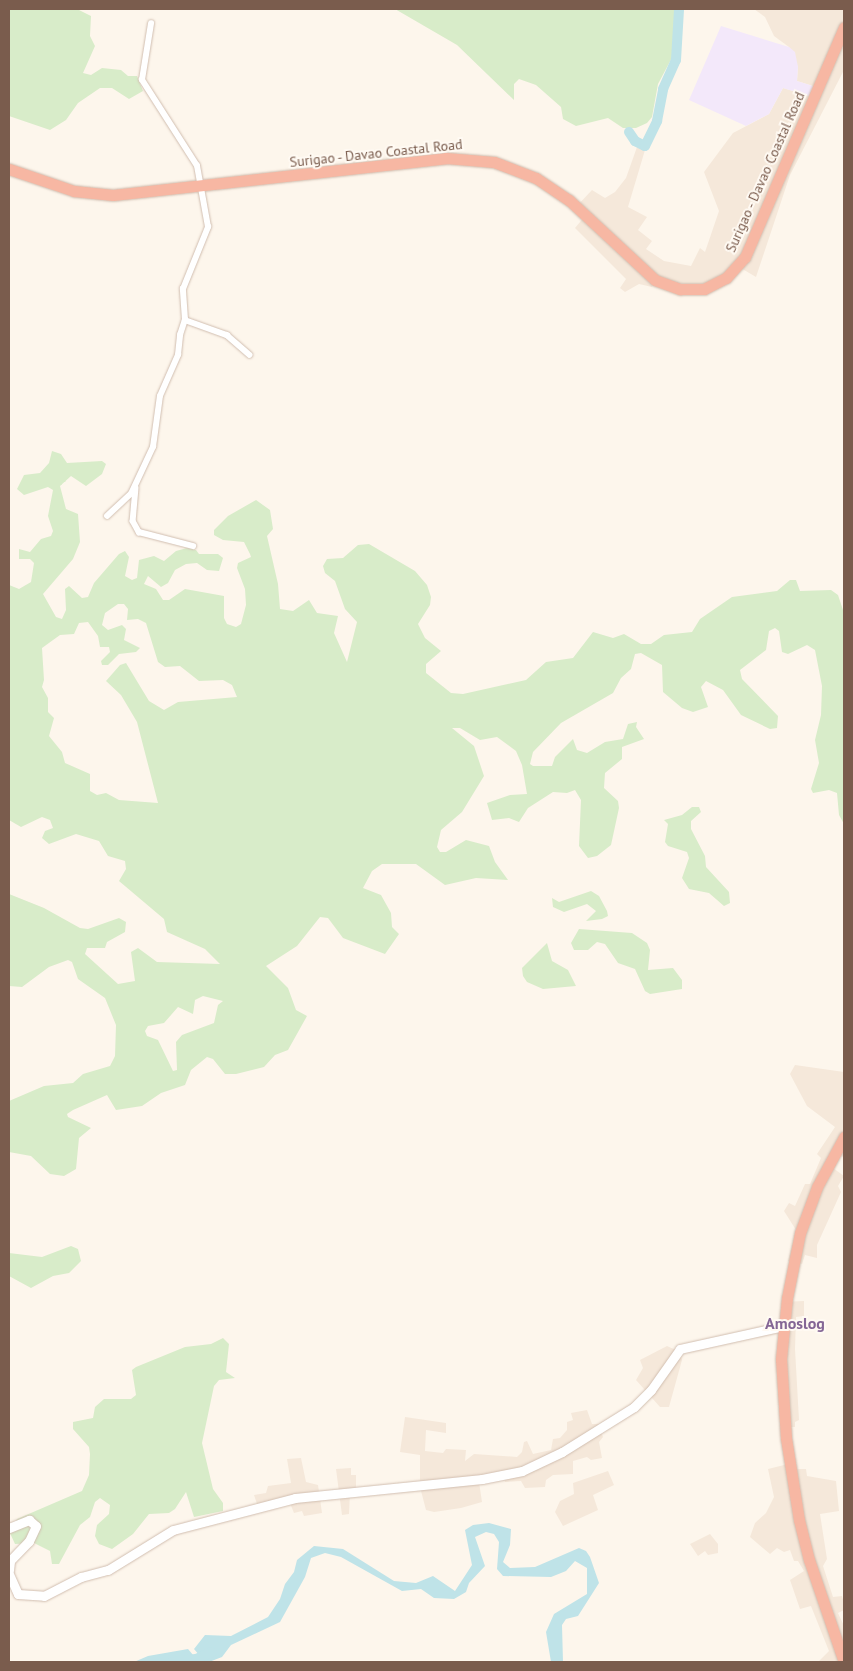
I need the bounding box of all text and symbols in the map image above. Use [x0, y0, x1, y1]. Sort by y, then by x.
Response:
street label: Surigao - Davao Coastal Road [722, 88, 808, 256]
street label: Surigao - Davao Coastal Road [288, 135, 464, 171]
district label: Amoslog [765, 1313, 825, 1333]

